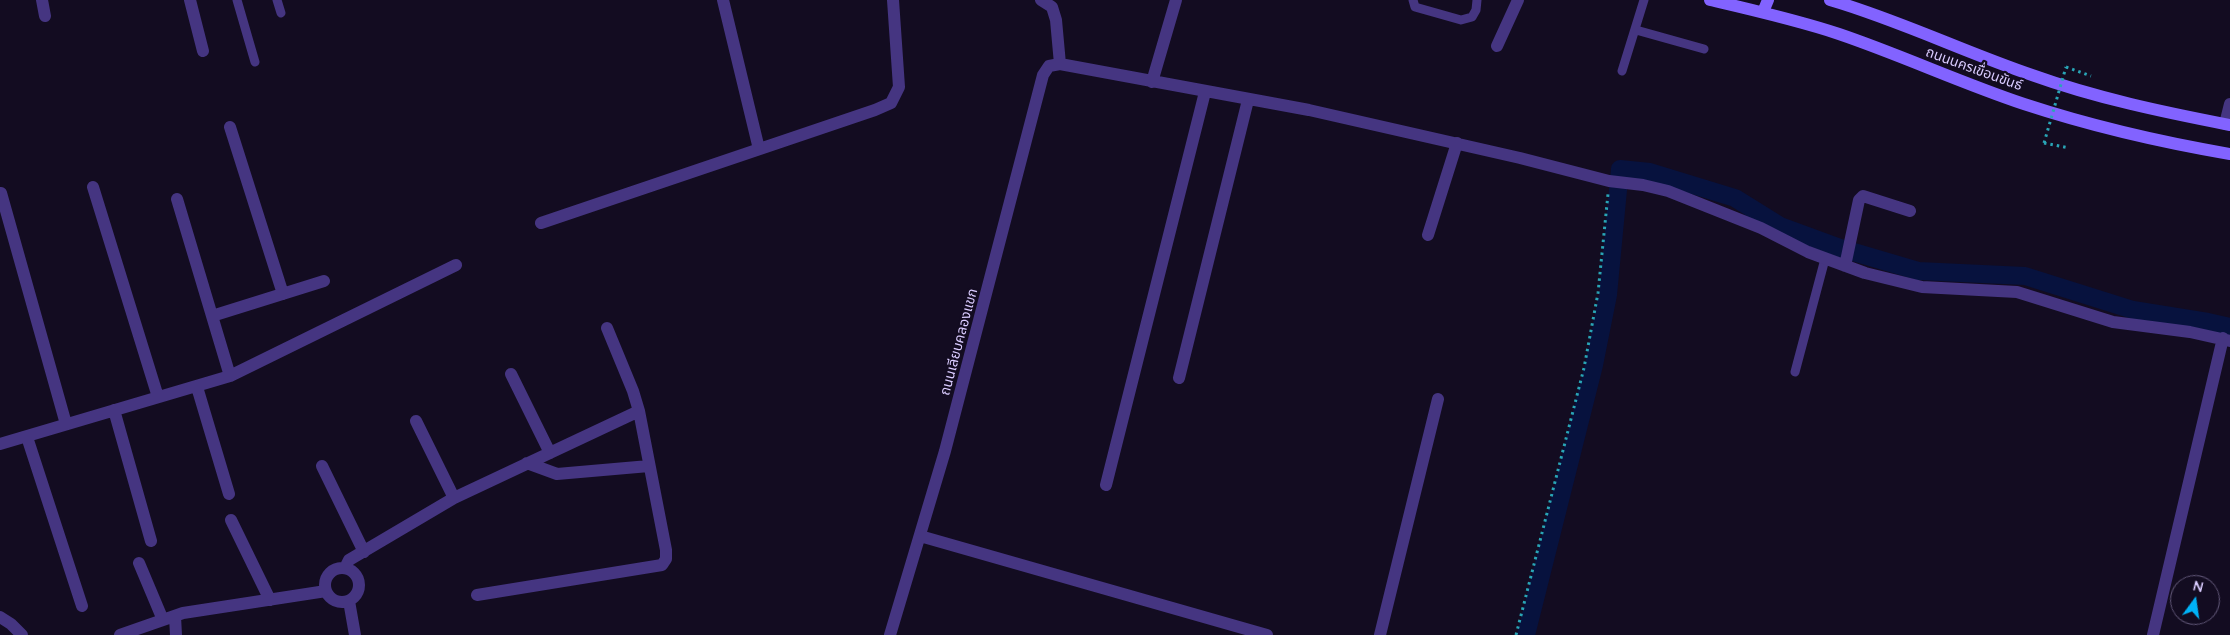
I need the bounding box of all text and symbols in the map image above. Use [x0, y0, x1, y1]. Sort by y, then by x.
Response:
street label: ถนนนครเขื่อนขันธ์ [1923, 44, 2025, 94]
street label: ถนนเลียบคลองแขก [937, 287, 981, 397]
north arrow [2170, 575, 2220, 625]
text: N [2191, 576, 2206, 596]

